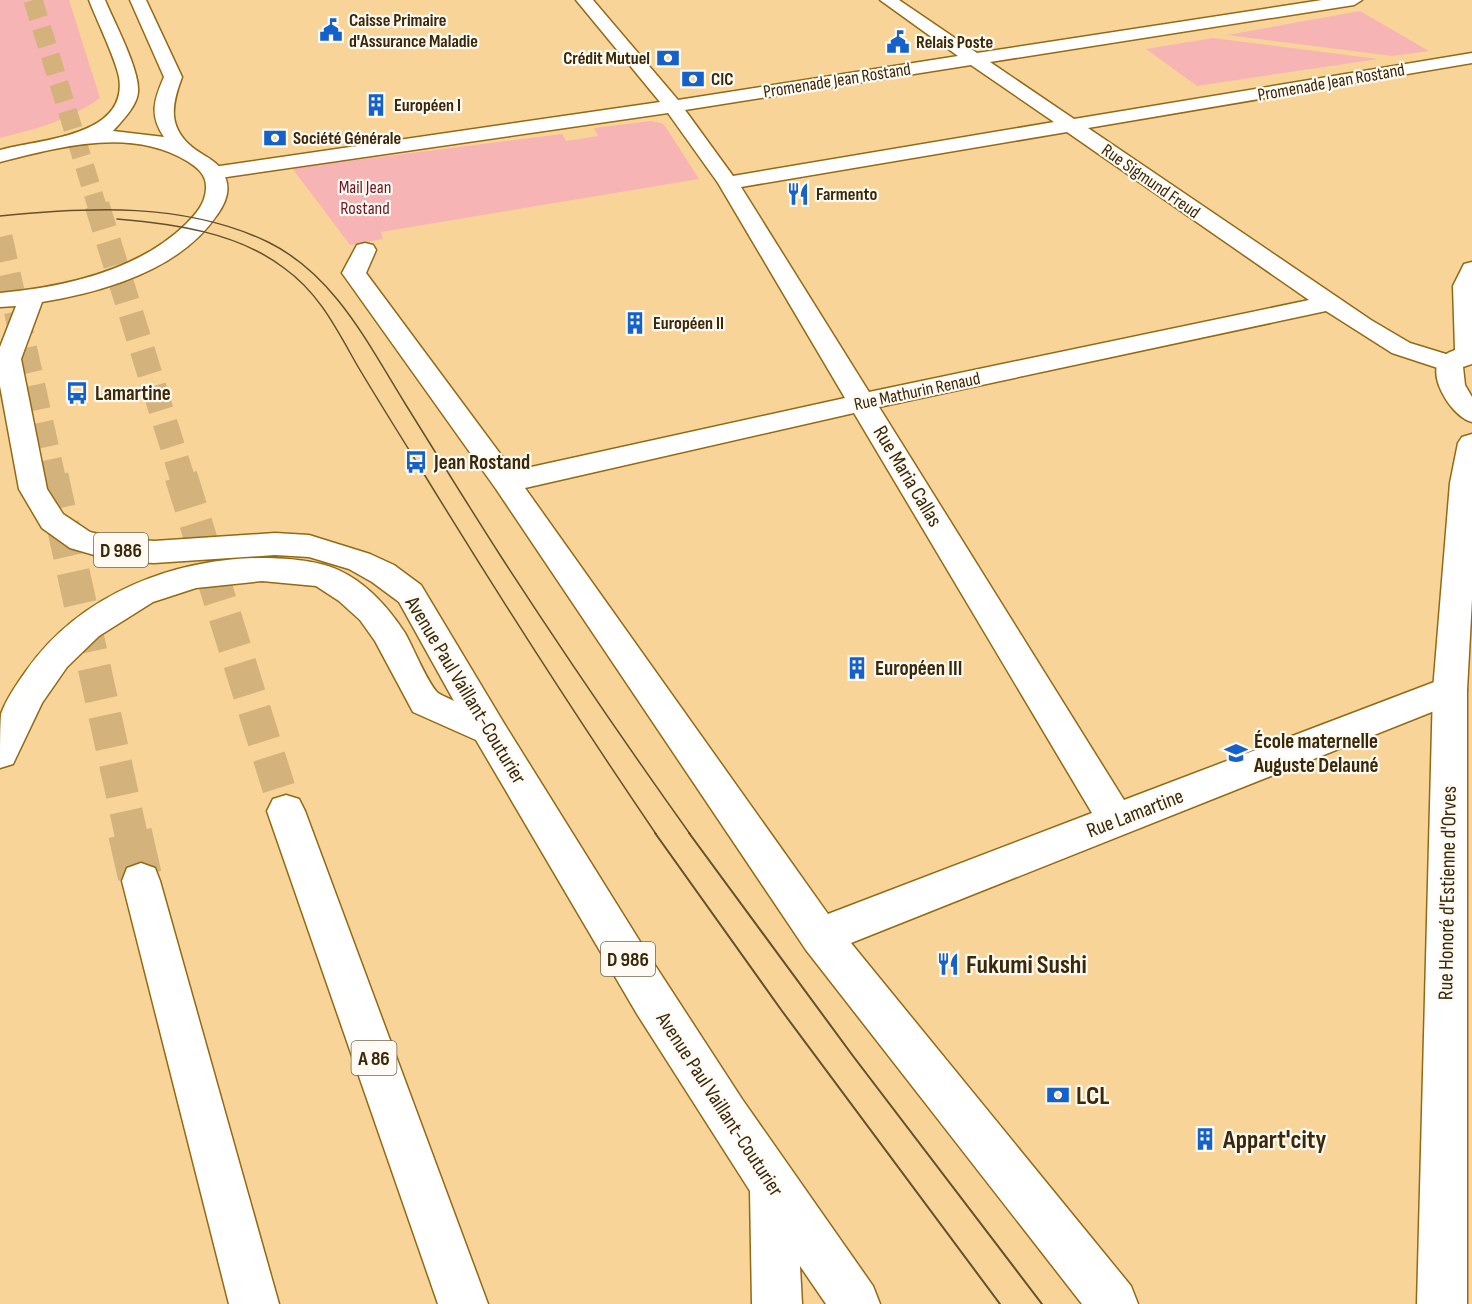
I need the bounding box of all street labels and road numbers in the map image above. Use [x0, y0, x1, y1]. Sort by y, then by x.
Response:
street label: Promenade Jean Rostand [762, 58, 912, 103]
street label: Promenade Jean Rostand [1256, 59, 1406, 106]
street label: Rue Sigmund Freud [1097, 140, 1204, 223]
street label: Rue Mathurin Renaud [852, 368, 982, 415]
street label: Rue Maria Callas [868, 421, 948, 531]
road number: D 986 [94, 533, 148, 567]
street label: Avenue Paul Vaillant-Couturier [399, 591, 531, 789]
street label: Rue Lamartine [1083, 784, 1187, 843]
street label: Rue Honoré d'Estienne d'Orves [1433, 786, 1462, 1000]
road number: D 986 [601, 942, 655, 976]
street label: Avenue Paul Vaillant-Couturier [650, 1007, 788, 1201]
road number: A 86 [352, 1041, 397, 1075]

